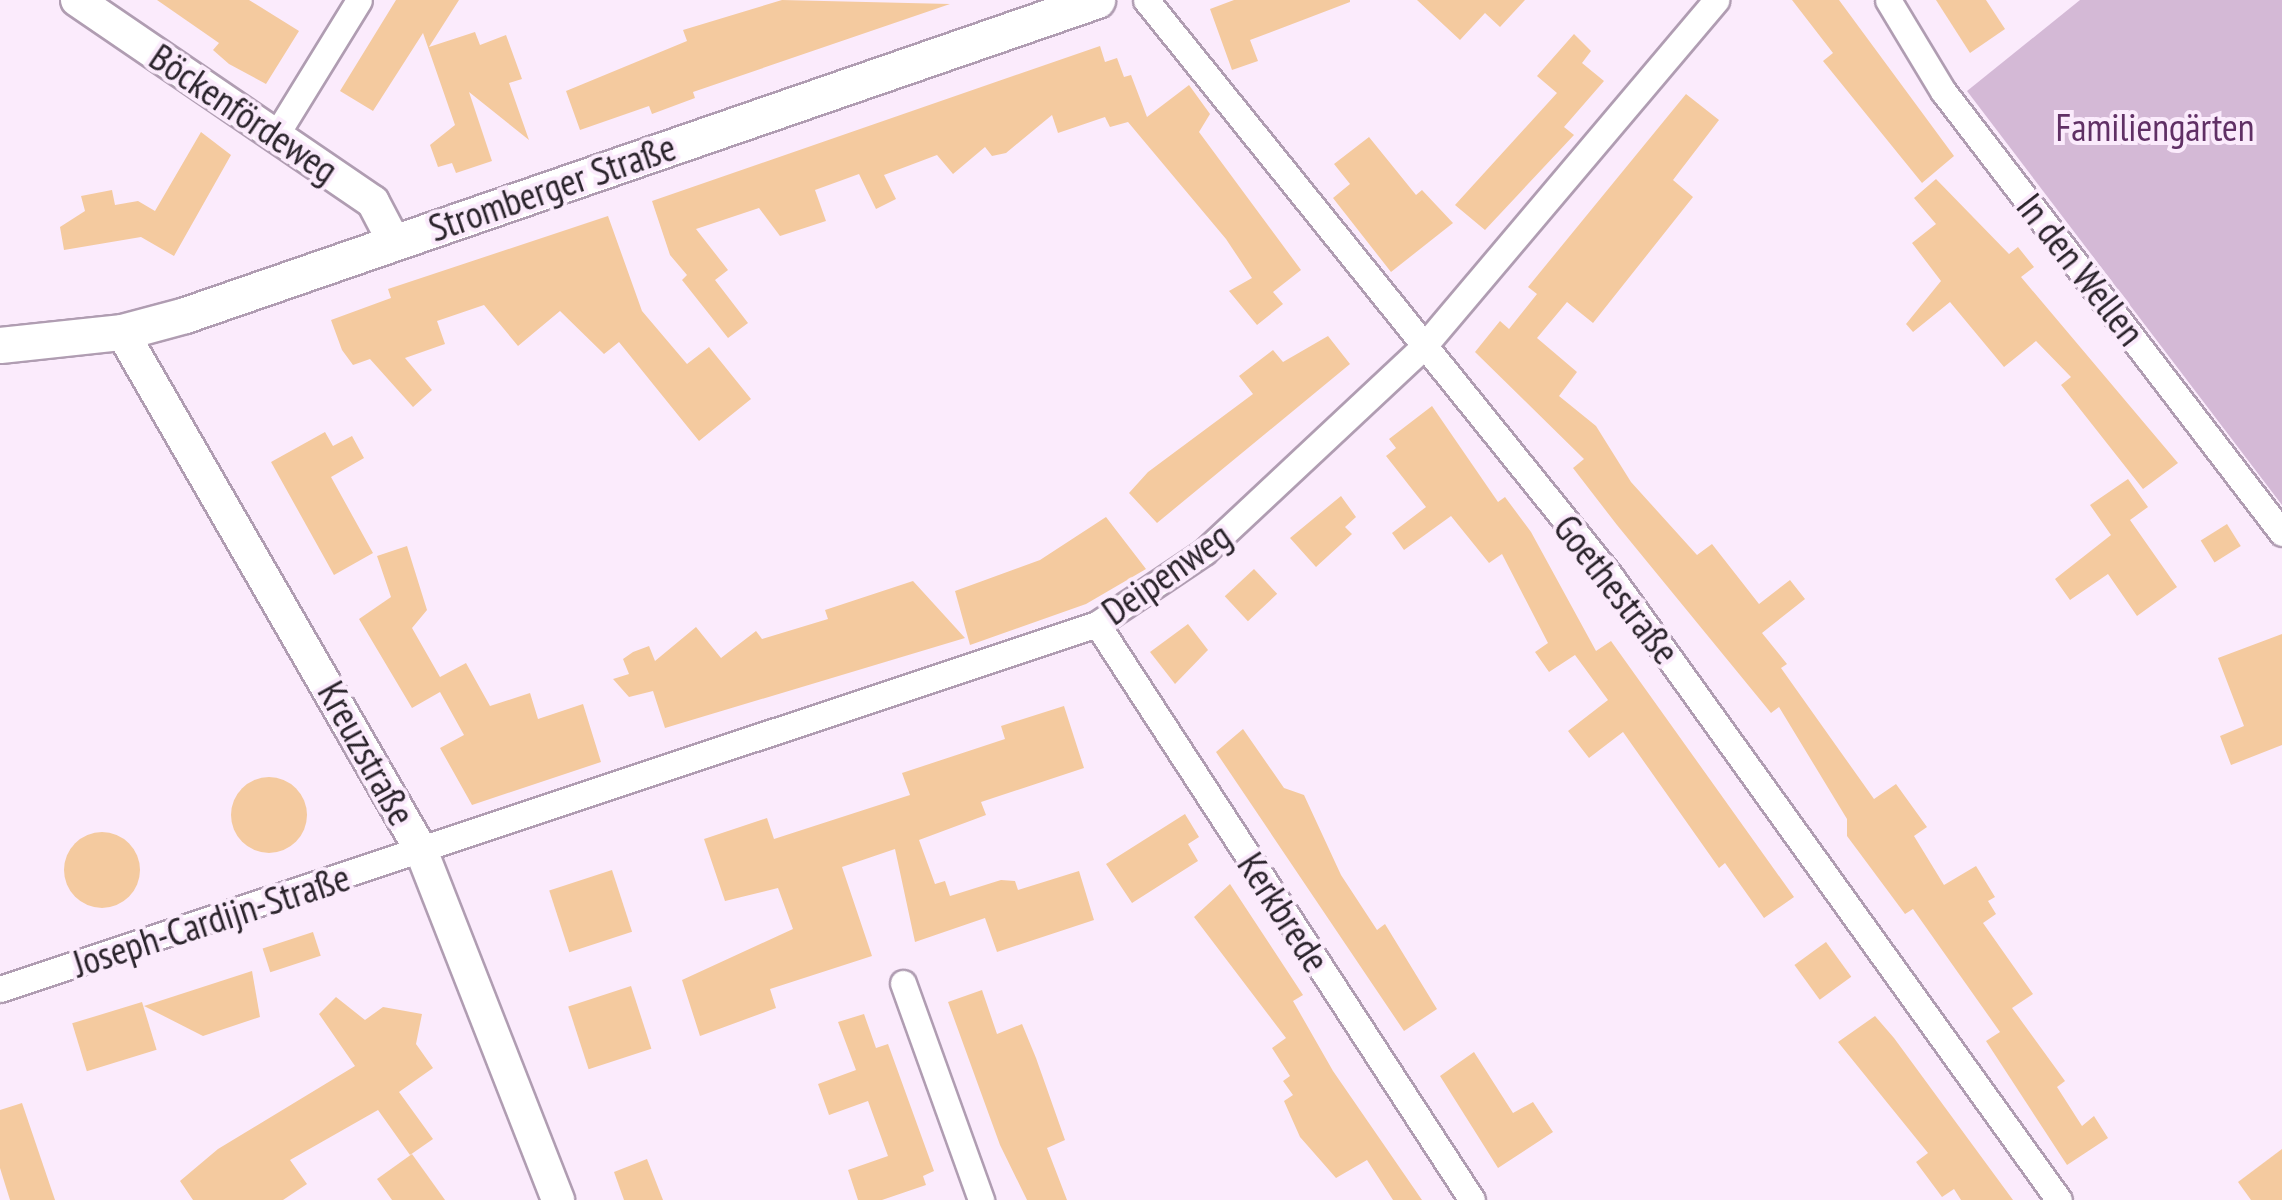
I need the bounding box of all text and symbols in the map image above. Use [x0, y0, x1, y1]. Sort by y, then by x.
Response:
street label: Böckenfördeweg [141, 34, 347, 192]
park label: Familiengärten [2056, 104, 2254, 150]
street label: Stromberger Straße [423, 123, 681, 251]
street label: In den Wellen [2007, 184, 2155, 354]
street label: Goethestraße [1545, 505, 1689, 673]
street label: Deipenweg [1093, 512, 1239, 634]
street label: Kreuzstraße [309, 673, 425, 833]
street label: Kerkbrede [1229, 844, 1339, 980]
street label: Joseph-Cardijn-Straße [67, 854, 355, 986]

